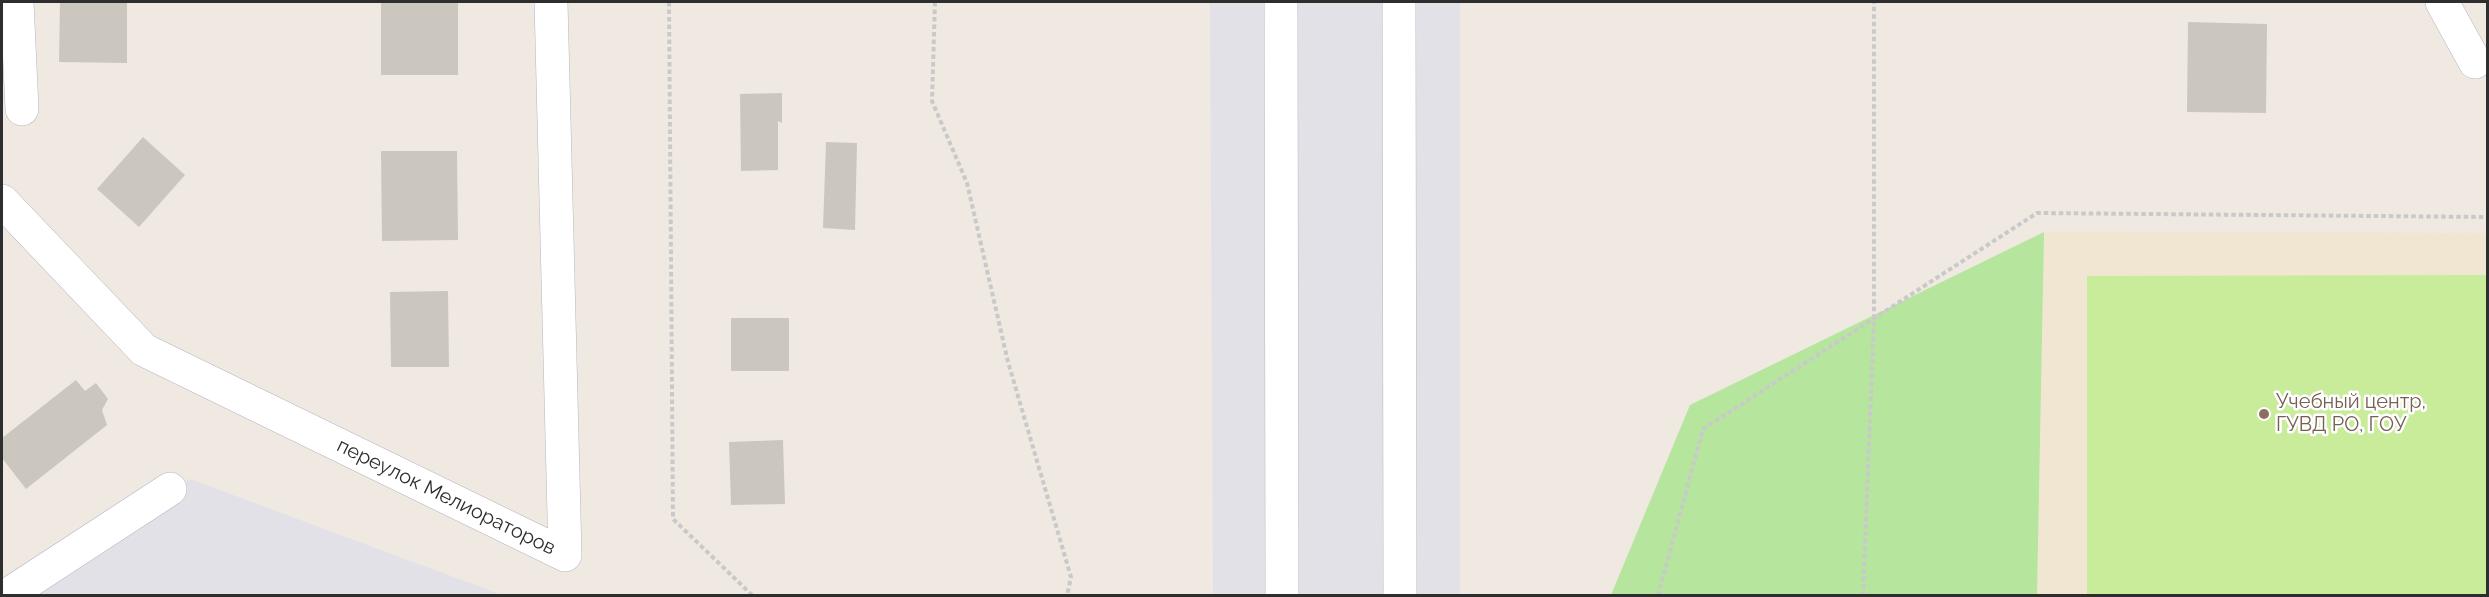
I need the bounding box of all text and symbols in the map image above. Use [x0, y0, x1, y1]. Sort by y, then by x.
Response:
place label: Учебный центр, ГУВД РО, ГОУ [2276, 390, 2426, 437]
marker: Учебный центр, ГУВД РО, ГОУ [2257, 407, 2271, 421]
street label: переулок Мелиораторов [333, 434, 559, 560]

